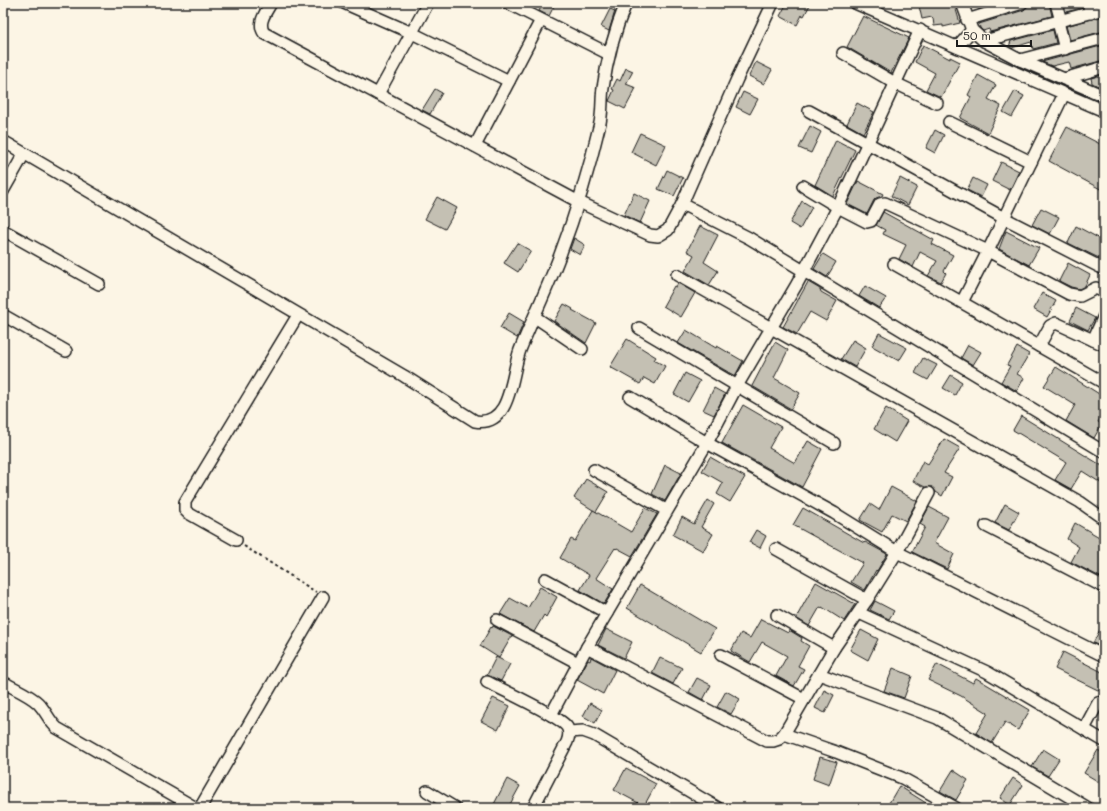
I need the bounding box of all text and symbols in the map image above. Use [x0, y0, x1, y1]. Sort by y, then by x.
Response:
scale bar [957, 22, 1031, 48]
text: 50 m [963, 27, 991, 43]

